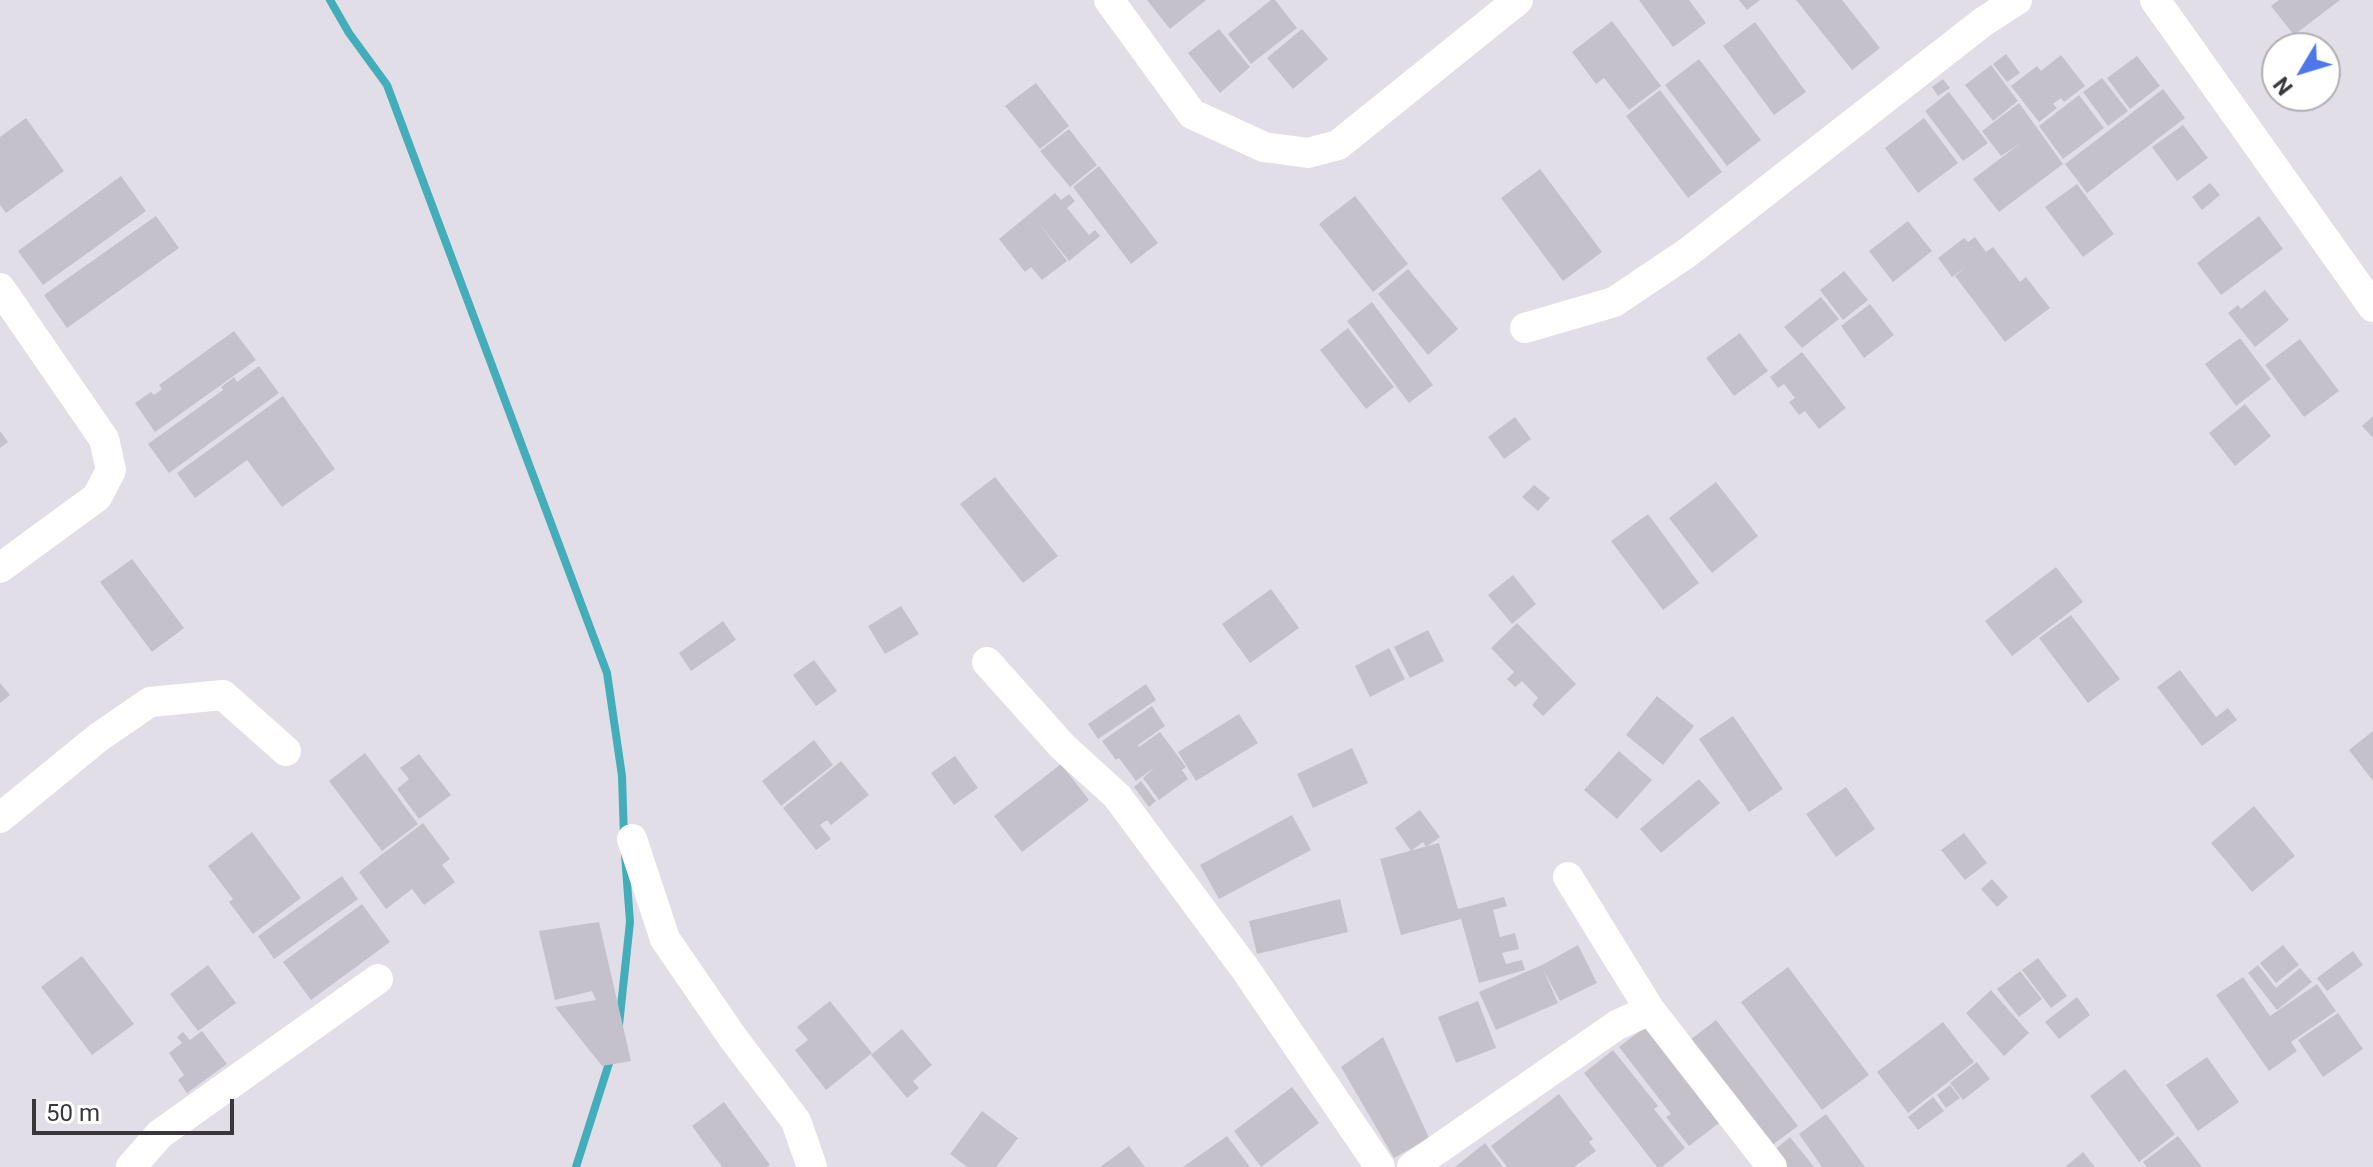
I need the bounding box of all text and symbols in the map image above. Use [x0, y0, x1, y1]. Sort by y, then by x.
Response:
north arrow [2261, 32, 2341, 112]
text: N [2269, 72, 2298, 100]
scale bar [36, 1083, 238, 1133]
text: 50 m [46, 1099, 100, 1127]

